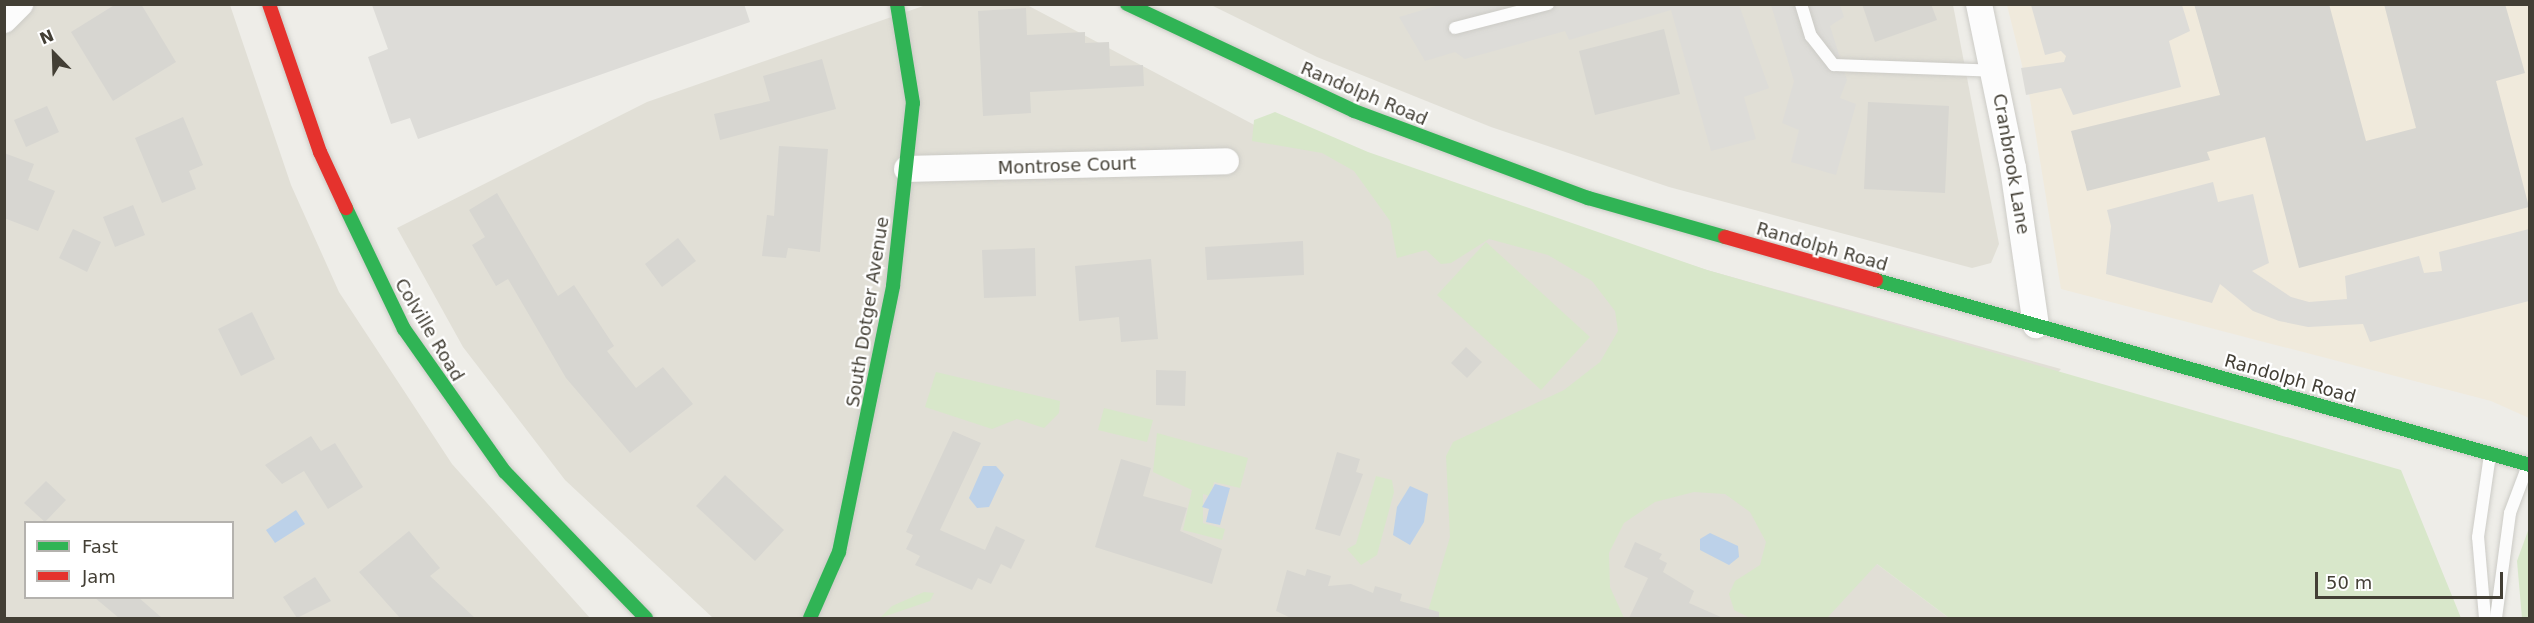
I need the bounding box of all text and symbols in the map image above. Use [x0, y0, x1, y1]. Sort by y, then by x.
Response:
north arrow [24, 24, 84, 84]
text: N [37, 26, 57, 48]
street label: Randolph Road [1297, 58, 1431, 130]
street label: Cranbrook Lane [1988, 92, 2034, 236]
street label: Montrose Court [997, 153, 1137, 179]
street label: South Dotger Avenue [842, 215, 894, 409]
street label: Randolph Road [1754, 218, 1890, 276]
street label: Colville Road [390, 275, 468, 385]
street label: Randolph Road [2222, 350, 2358, 408]
legend [24, 521, 234, 599]
text: Fast [82, 536, 118, 557]
scale bar [2318, 560, 2506, 598]
text: Jam [82, 566, 116, 587]
text: 50 m [2326, 572, 2372, 593]

